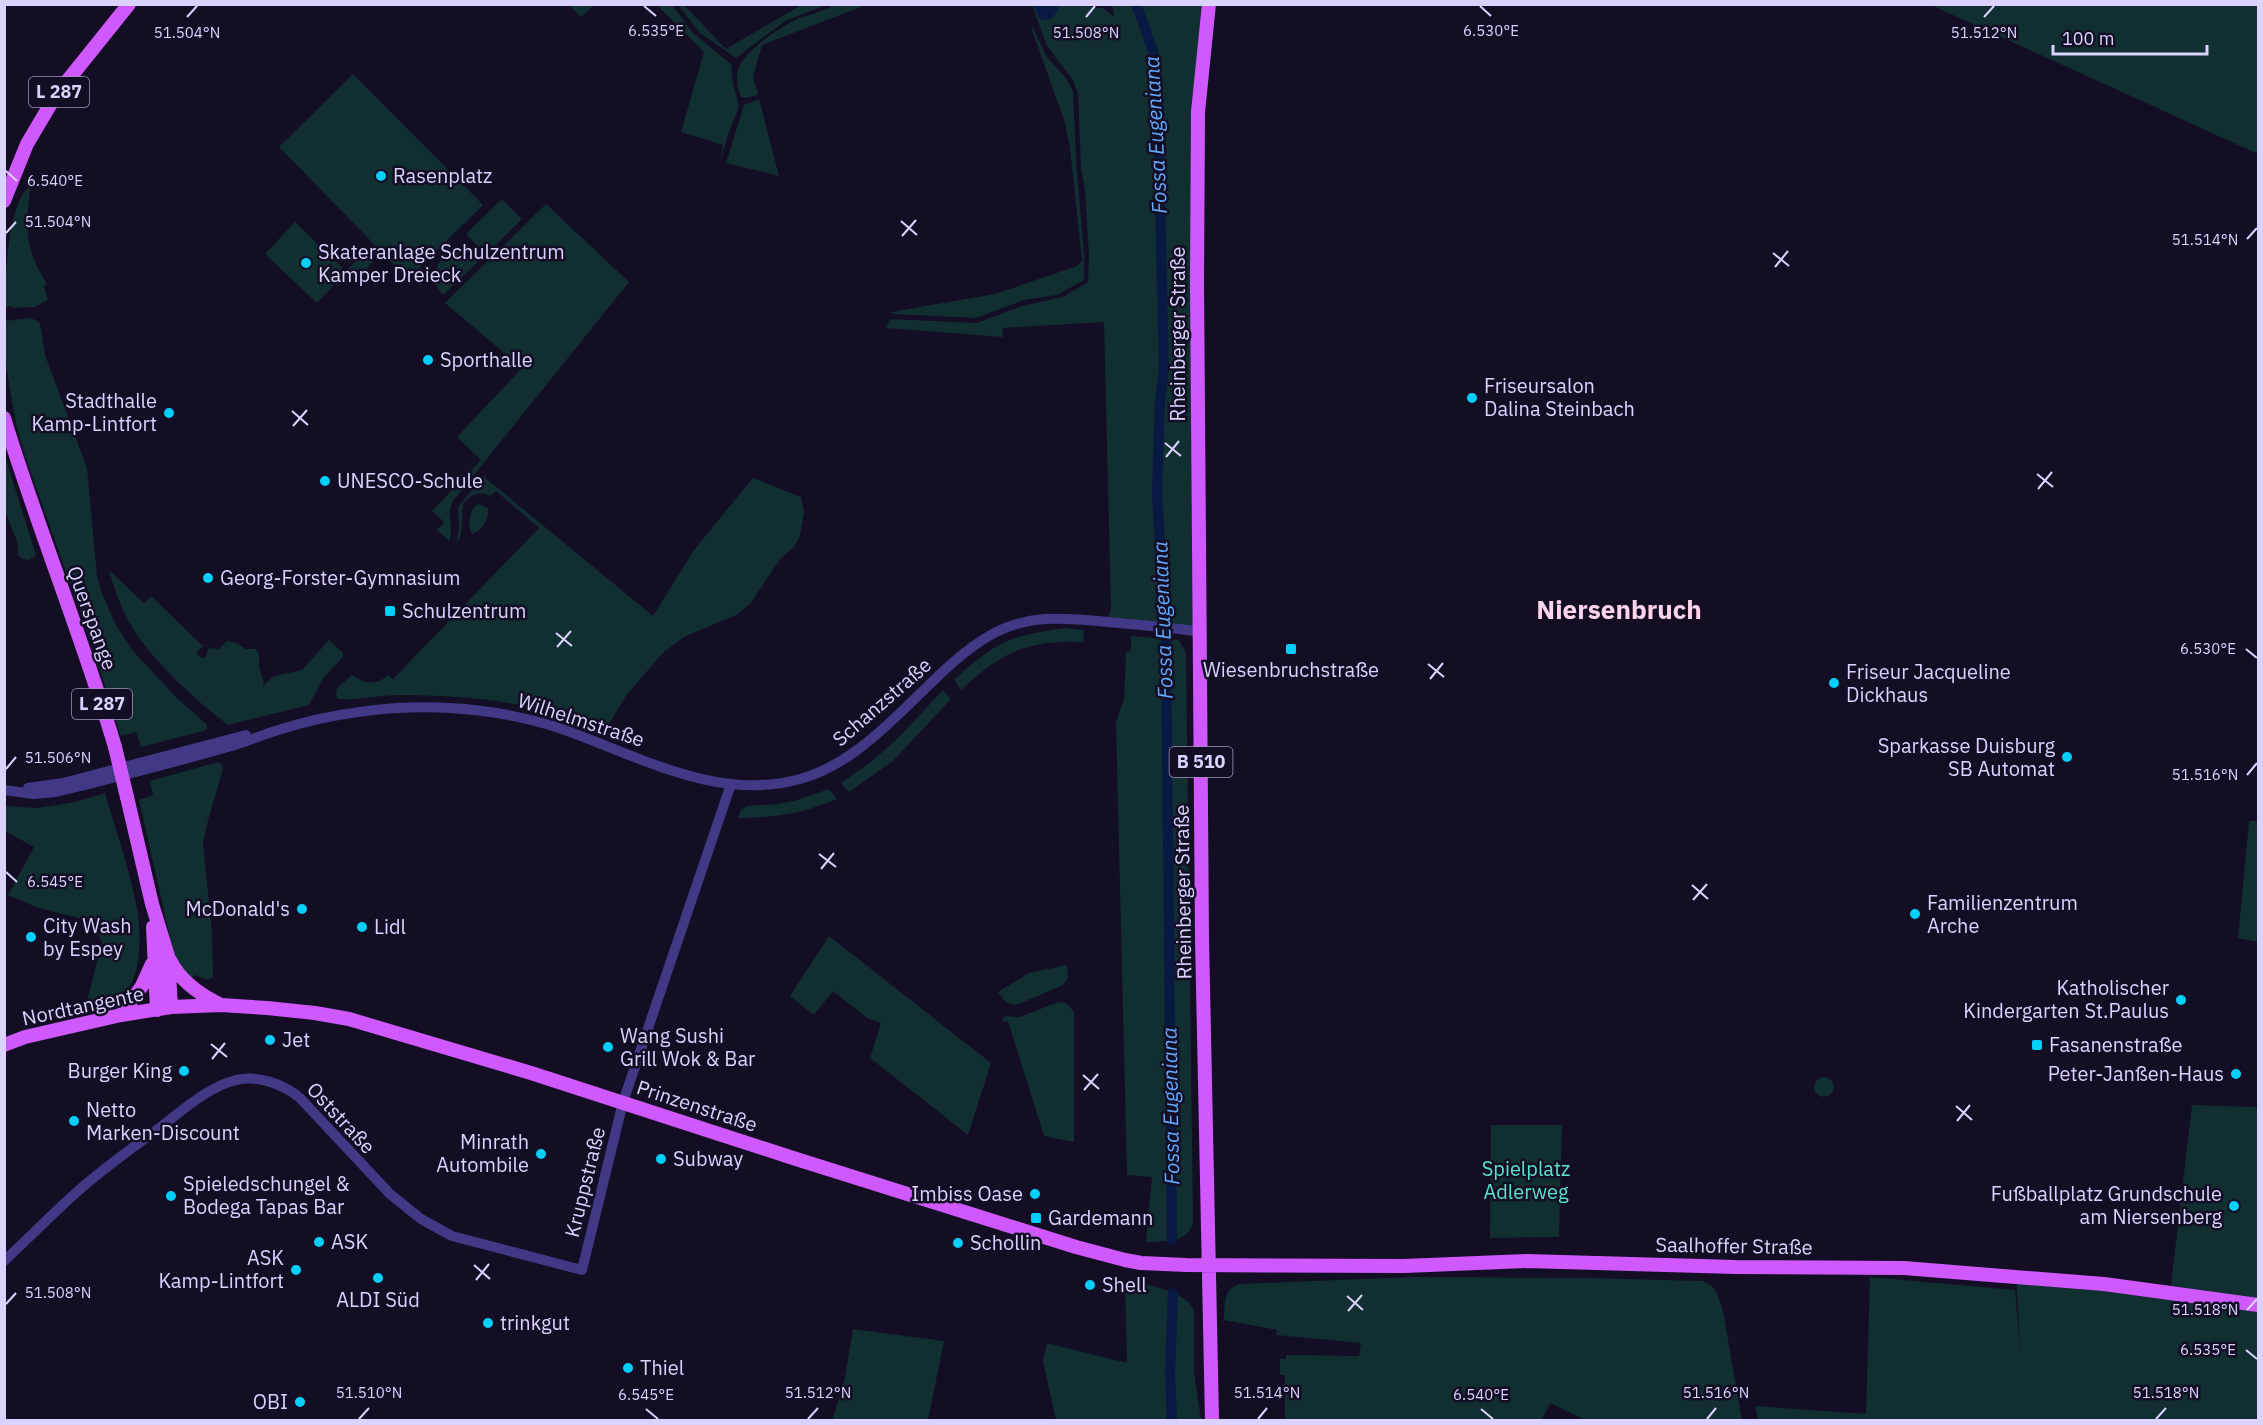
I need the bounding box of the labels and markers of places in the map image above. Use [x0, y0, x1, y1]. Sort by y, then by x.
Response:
place label: Rasenplatz [393, 162, 492, 189]
marker: Rasenplatz [374, 169, 388, 183]
place label: Skateranlage Schulzentrum Kamper Dreieck [318, 238, 565, 288]
marker: Skateranlage Schulzentrum Kamper Dreieck [299, 256, 313, 270]
place label: Sporthalle [440, 346, 533, 373]
marker: Sporthalle [421, 353, 435, 367]
place label: Friseursalon Dalina Steinbach [1484, 372, 1635, 422]
place label: Stadthalle Kamp-Lintfort [31, 387, 157, 437]
marker: Friseursalon Dalina Steinbach [1465, 391, 1479, 405]
marker: Stadthalle Kamp-Lintfort [162, 406, 176, 420]
place label: UNESCO-Schule [337, 467, 483, 494]
marker: UNESCO-Schule [318, 474, 332, 488]
place label: Georg-Forster-Gymnasium [220, 564, 460, 591]
marker: Georg-Forster-Gymnasium [201, 571, 215, 585]
place label: Schulzentrum [402, 597, 526, 624]
marker: Schulzentrum [383, 604, 397, 618]
marker: Wiesenbruchstraße [1284, 642, 1298, 656]
place label: Wiesenbruchstraße [1203, 656, 1379, 683]
place label: Friseur Jacqueline Dickhaus [1846, 658, 2011, 708]
marker: Friseur Jacqueline Dickhaus [1827, 676, 1841, 690]
place label: Sparkasse Duisburg SB Automat [1878, 732, 2055, 782]
marker: Sparkasse Duisburg SB Automat [2060, 750, 2074, 764]
place label: Familienzentrum Arche [1927, 889, 2078, 939]
place label: McDonald's [185, 895, 290, 922]
marker: McDonald's [295, 902, 309, 916]
marker: Familienzentrum Arche [1908, 907, 1922, 921]
place label: City Wash by Espey [43, 912, 132, 962]
place label: Lidl [374, 913, 406, 940]
marker: Lidl [355, 920, 369, 934]
marker: City Wash by Espey [24, 930, 38, 944]
place label: Katholischer Kindergarten St.Paulus [1963, 974, 2169, 1024]
marker: Katholischer Kindergarten St.Paulus [2174, 993, 2188, 1007]
place label: Wang Sushi Grill Wok & Bar [620, 1022, 755, 1072]
place label: Jet [282, 1026, 310, 1053]
place label: Fasanenstraße [2049, 1031, 2183, 1058]
marker: Jet [263, 1033, 277, 1047]
marker: Fasanenstraße [2030, 1038, 2044, 1052]
marker: Wang Sushi Grill Wok & Bar [601, 1040, 615, 1054]
place label: Burger King [68, 1057, 172, 1084]
place label: Peter-Janßen-Haus [2048, 1060, 2224, 1087]
marker: Burger King [177, 1064, 191, 1078]
marker: Peter-Janßen-Haus [2229, 1067, 2243, 1081]
place label: Netto Marken-Discount [86, 1096, 240, 1146]
marker: Netto Marken-Discount [67, 1114, 81, 1128]
place label: Minrath Autombile [436, 1128, 529, 1178]
place label: Subway [673, 1145, 743, 1172]
marker: Minrath Autombile [534, 1147, 548, 1161]
marker: Subway [654, 1152, 668, 1166]
place label: Spieledschungel & Bodega Tapas Bar [183, 1170, 350, 1220]
place label: Imbiss Oase [911, 1180, 1023, 1207]
place label: Fußballplatz Grundschule am Niersenberg [1991, 1180, 2222, 1230]
marker: Imbiss Oase [1028, 1187, 1042, 1201]
marker: Spieledschungel & Bodega Tapas Bar [164, 1189, 178, 1203]
marker: Fußballplatz Grundschule am Niersenberg [2227, 1199, 2241, 1213]
place label: Gardemann [1048, 1204, 1153, 1231]
marker: Gardemann [1029, 1211, 1043, 1225]
place label: ASK [331, 1228, 368, 1255]
place label: Schollin [970, 1229, 1041, 1256]
marker: ASK [312, 1235, 326, 1249]
marker: Schollin [951, 1236, 965, 1250]
place label: ASK Kamp-Lintfort [158, 1244, 284, 1294]
marker: ASK Kamp-Lintfort [289, 1263, 303, 1277]
marker: ALDI Süd [371, 1271, 385, 1285]
place label: Shell [1102, 1271, 1147, 1298]
marker: Shell [1083, 1278, 1097, 1292]
place label: ALDI Süd [336, 1286, 420, 1313]
place label: trinkgut [500, 1309, 570, 1336]
marker: trinkgut [481, 1316, 495, 1330]
place label: Thiel [640, 1354, 684, 1381]
marker: Thiel [621, 1361, 635, 1375]
place label: OBI [253, 1388, 288, 1415]
marker: OBI [293, 1395, 307, 1409]

